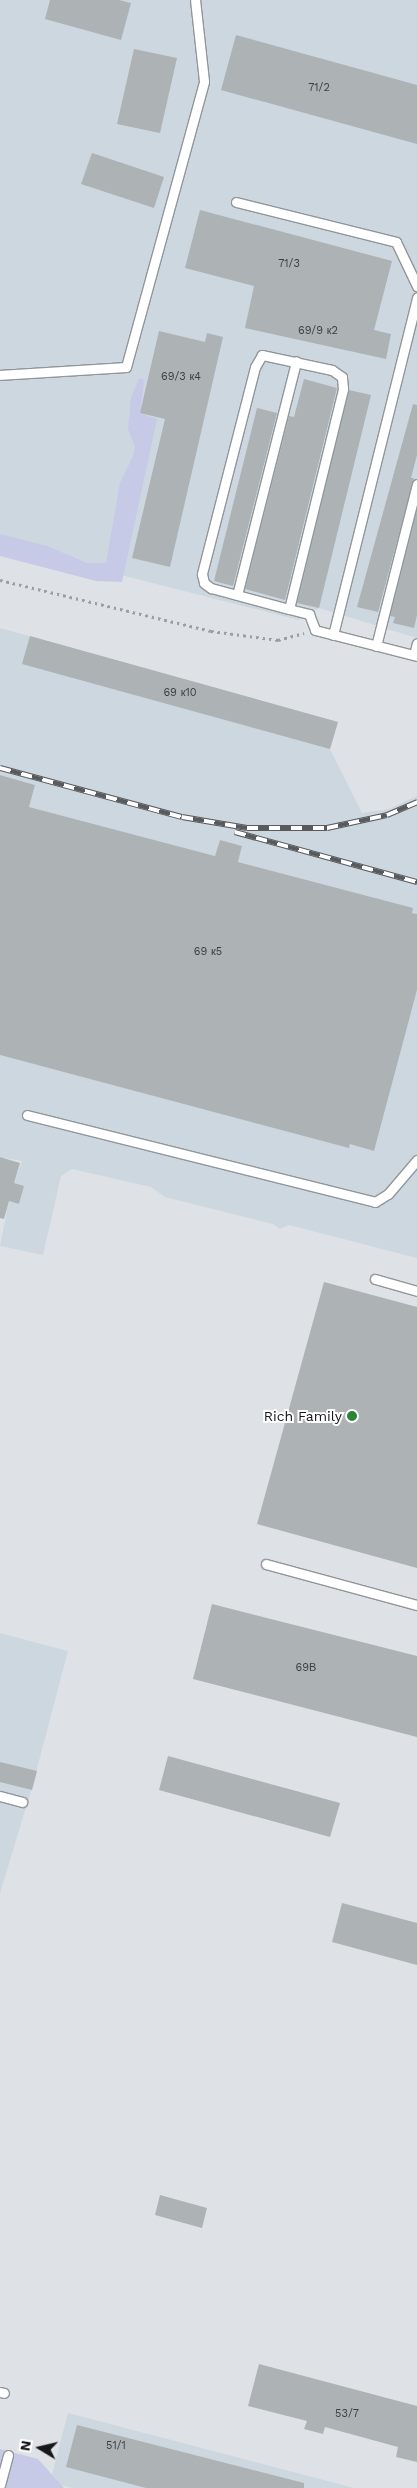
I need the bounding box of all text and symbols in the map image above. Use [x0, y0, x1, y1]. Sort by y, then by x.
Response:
house number: 71/2 [308, 81, 330, 95]
house number: 71/3 [278, 257, 300, 271]
house number: 69/9 к2 [298, 324, 338, 338]
house number: 69/3 к4 [161, 370, 201, 384]
house number: 69 к10 [163, 686, 197, 700]
house number: 69 к5 [194, 945, 222, 959]
place label: Rich Family [264, 1408, 342, 1424]
marker: Rich Family [346, 1410, 358, 1422]
house number: 69В [296, 1661, 316, 1675]
house number: 53/7 [335, 2407, 359, 2421]
north arrow [15, 2423, 65, 2473]
text: N [16, 2439, 34, 2452]
house number: 51/1 [106, 2439, 126, 2453]

